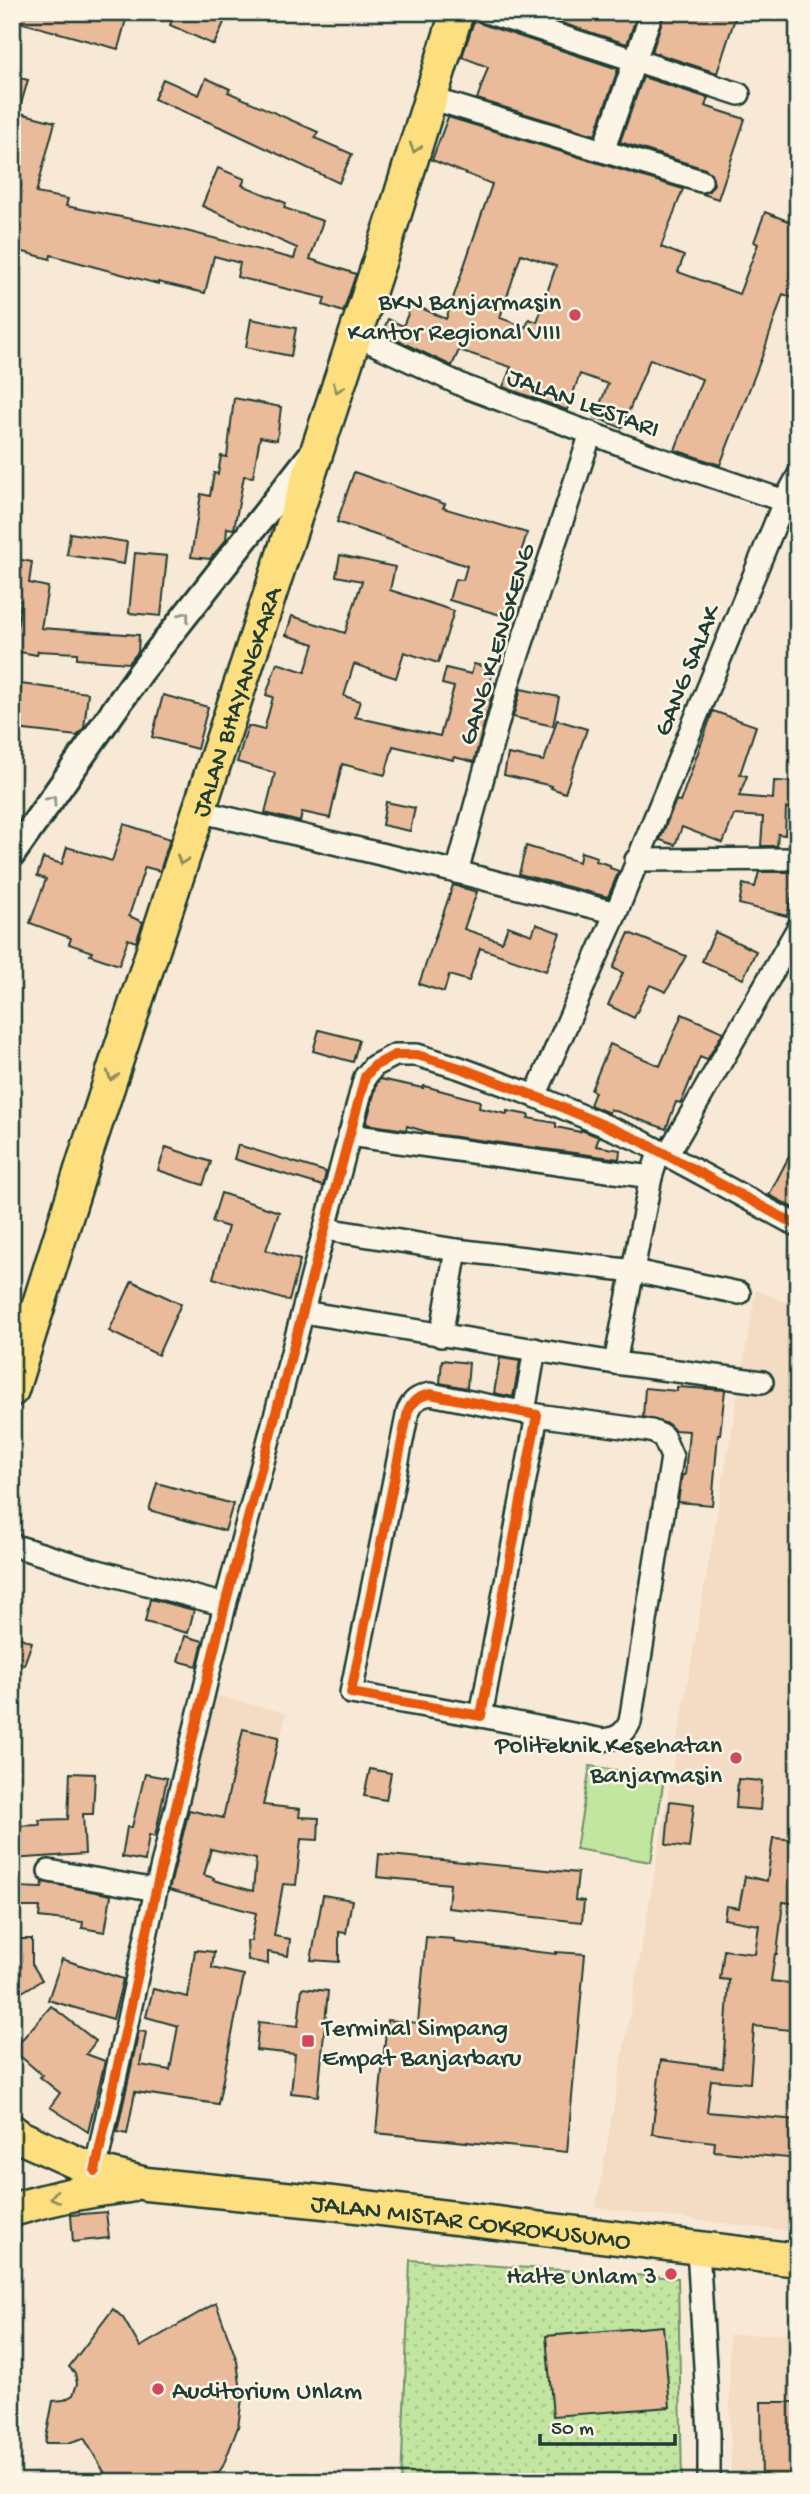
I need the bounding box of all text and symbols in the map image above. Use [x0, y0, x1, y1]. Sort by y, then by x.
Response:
one-way arrow [408, 141, 423, 153]
place label: BKN Banjarmasin Kantor Regional VIII [348, 289, 562, 350]
marker: BKN Banjarmasin Kantor Regional VIII [567, 307, 583, 323]
street label: JALAN LESTARI [502, 363, 663, 447]
one-way arrow [332, 381, 346, 393]
street label: GANG KLENGKENG [454, 540, 545, 750]
street label: JALAN BHAYANGKARA [187, 582, 292, 821]
street label: GANG SALAK [649, 599, 730, 741]
one-way arrow [177, 611, 190, 623]
one-way arrow [44, 794, 57, 807]
one-way arrow [176, 853, 190, 865]
one-way arrow [105, 1069, 120, 1081]
place label: Politeknik Kesehatan Banjarmasin [494, 1732, 723, 1793]
marker: Politeknik Kesehatan Banjarmasin [728, 1750, 744, 1766]
place label: Terminal Simpang Empat Banjarbaru [320, 2015, 522, 2076]
marker: Terminal Simpang Empat Banjarbaru [300, 2033, 316, 2049]
one-way arrow [49, 2189, 61, 2204]
street label: JALAN MISTAR COKROKUSUMO [309, 2190, 633, 2259]
place label: Halte Unlam 3 [506, 2263, 657, 2294]
marker: Halte Unlam 3 [663, 2266, 679, 2282]
place label: Auditorium Unlam [172, 2378, 362, 2409]
marker: Auditorium Unlam [150, 2381, 166, 2397]
scale bar [540, 2403, 675, 2447]
text: 50 m [551, 2418, 594, 2443]

